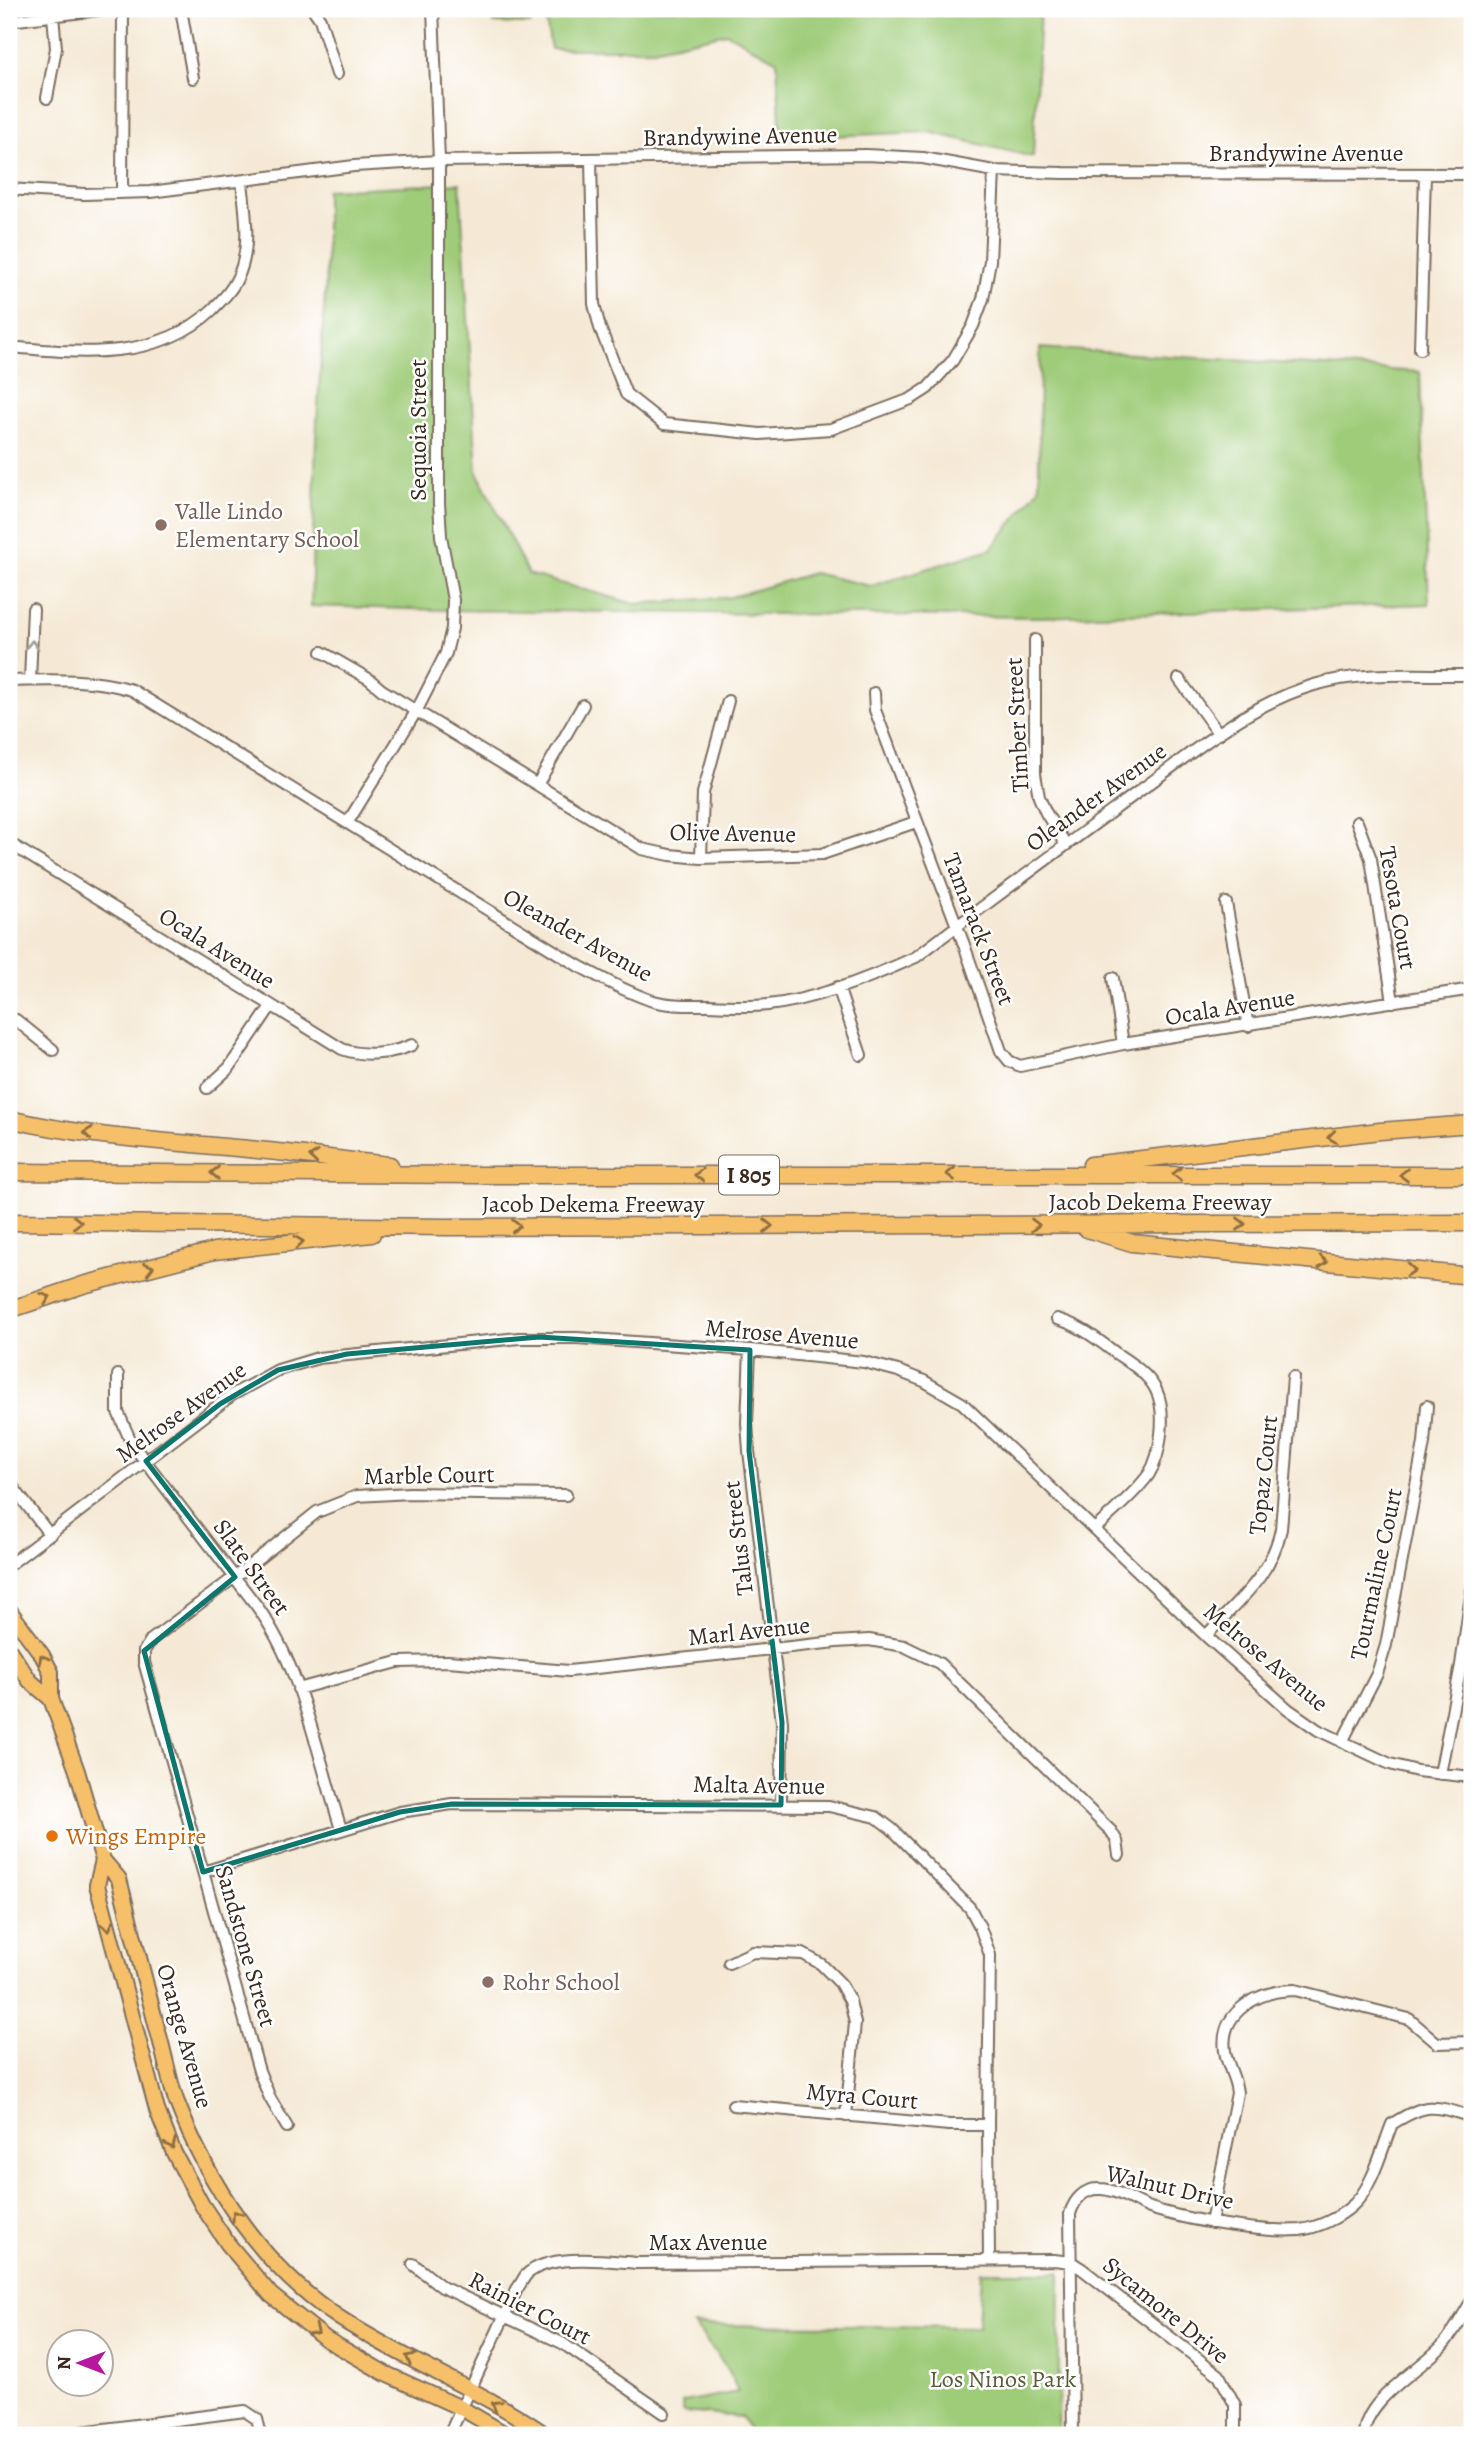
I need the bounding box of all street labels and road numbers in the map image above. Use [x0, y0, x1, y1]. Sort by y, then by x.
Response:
street label: Brandywine Avenue [642, 118, 838, 154]
street label: Brandywine Avenue [1209, 137, 1403, 169]
street label: Sequoia Street [402, 359, 434, 501]
street label: Timber Street [997, 657, 1037, 793]
street label: Oleander Avenue [1019, 735, 1173, 859]
street label: Olive Avenue [669, 816, 797, 850]
street label: Tesota Court [1371, 844, 1425, 972]
street label: Tamarack Street [935, 848, 1023, 1010]
street label: Oleander Avenue [497, 881, 659, 989]
street label: Ocala Avenue [153, 900, 281, 996]
street label: Ocala Avenue [1163, 981, 1297, 1033]
road number: I 805 [719, 1156, 779, 1194]
street label: Jacob Dekema Freeway [1049, 1186, 1272, 1218]
street label: Jacob Dekema Freeway [482, 1188, 705, 1220]
street label: Melrose Avenue [704, 1311, 860, 1357]
street label: Melrose Avenue [109, 1354, 253, 1470]
street label: Topaz Court [1241, 1414, 1285, 1536]
street label: Marble Court [363, 1458, 495, 1492]
street label: Talus Street [715, 1479, 761, 1597]
street label: Tourmaline Court [1342, 1485, 1410, 1663]
street label: Slate Street [206, 1512, 298, 1622]
street label: Melrose Avenue [1197, 1595, 1335, 1719]
street label: Marl Avenue [686, 1609, 812, 1653]
street label: Malta Avenue [692, 1768, 826, 1802]
street label: Sandstone Street [208, 1861, 284, 2031]
street label: Orange Avenue [149, 1960, 221, 2112]
street label: Myra Court [805, 2075, 919, 2117]
street label: Walnut Drive [1102, 2157, 1237, 2217]
street label: Max Avenue [649, 2226, 767, 2258]
street label: Sycamore Drive [1096, 2249, 1236, 2371]
street label: Rainier Court [463, 2263, 597, 2353]

